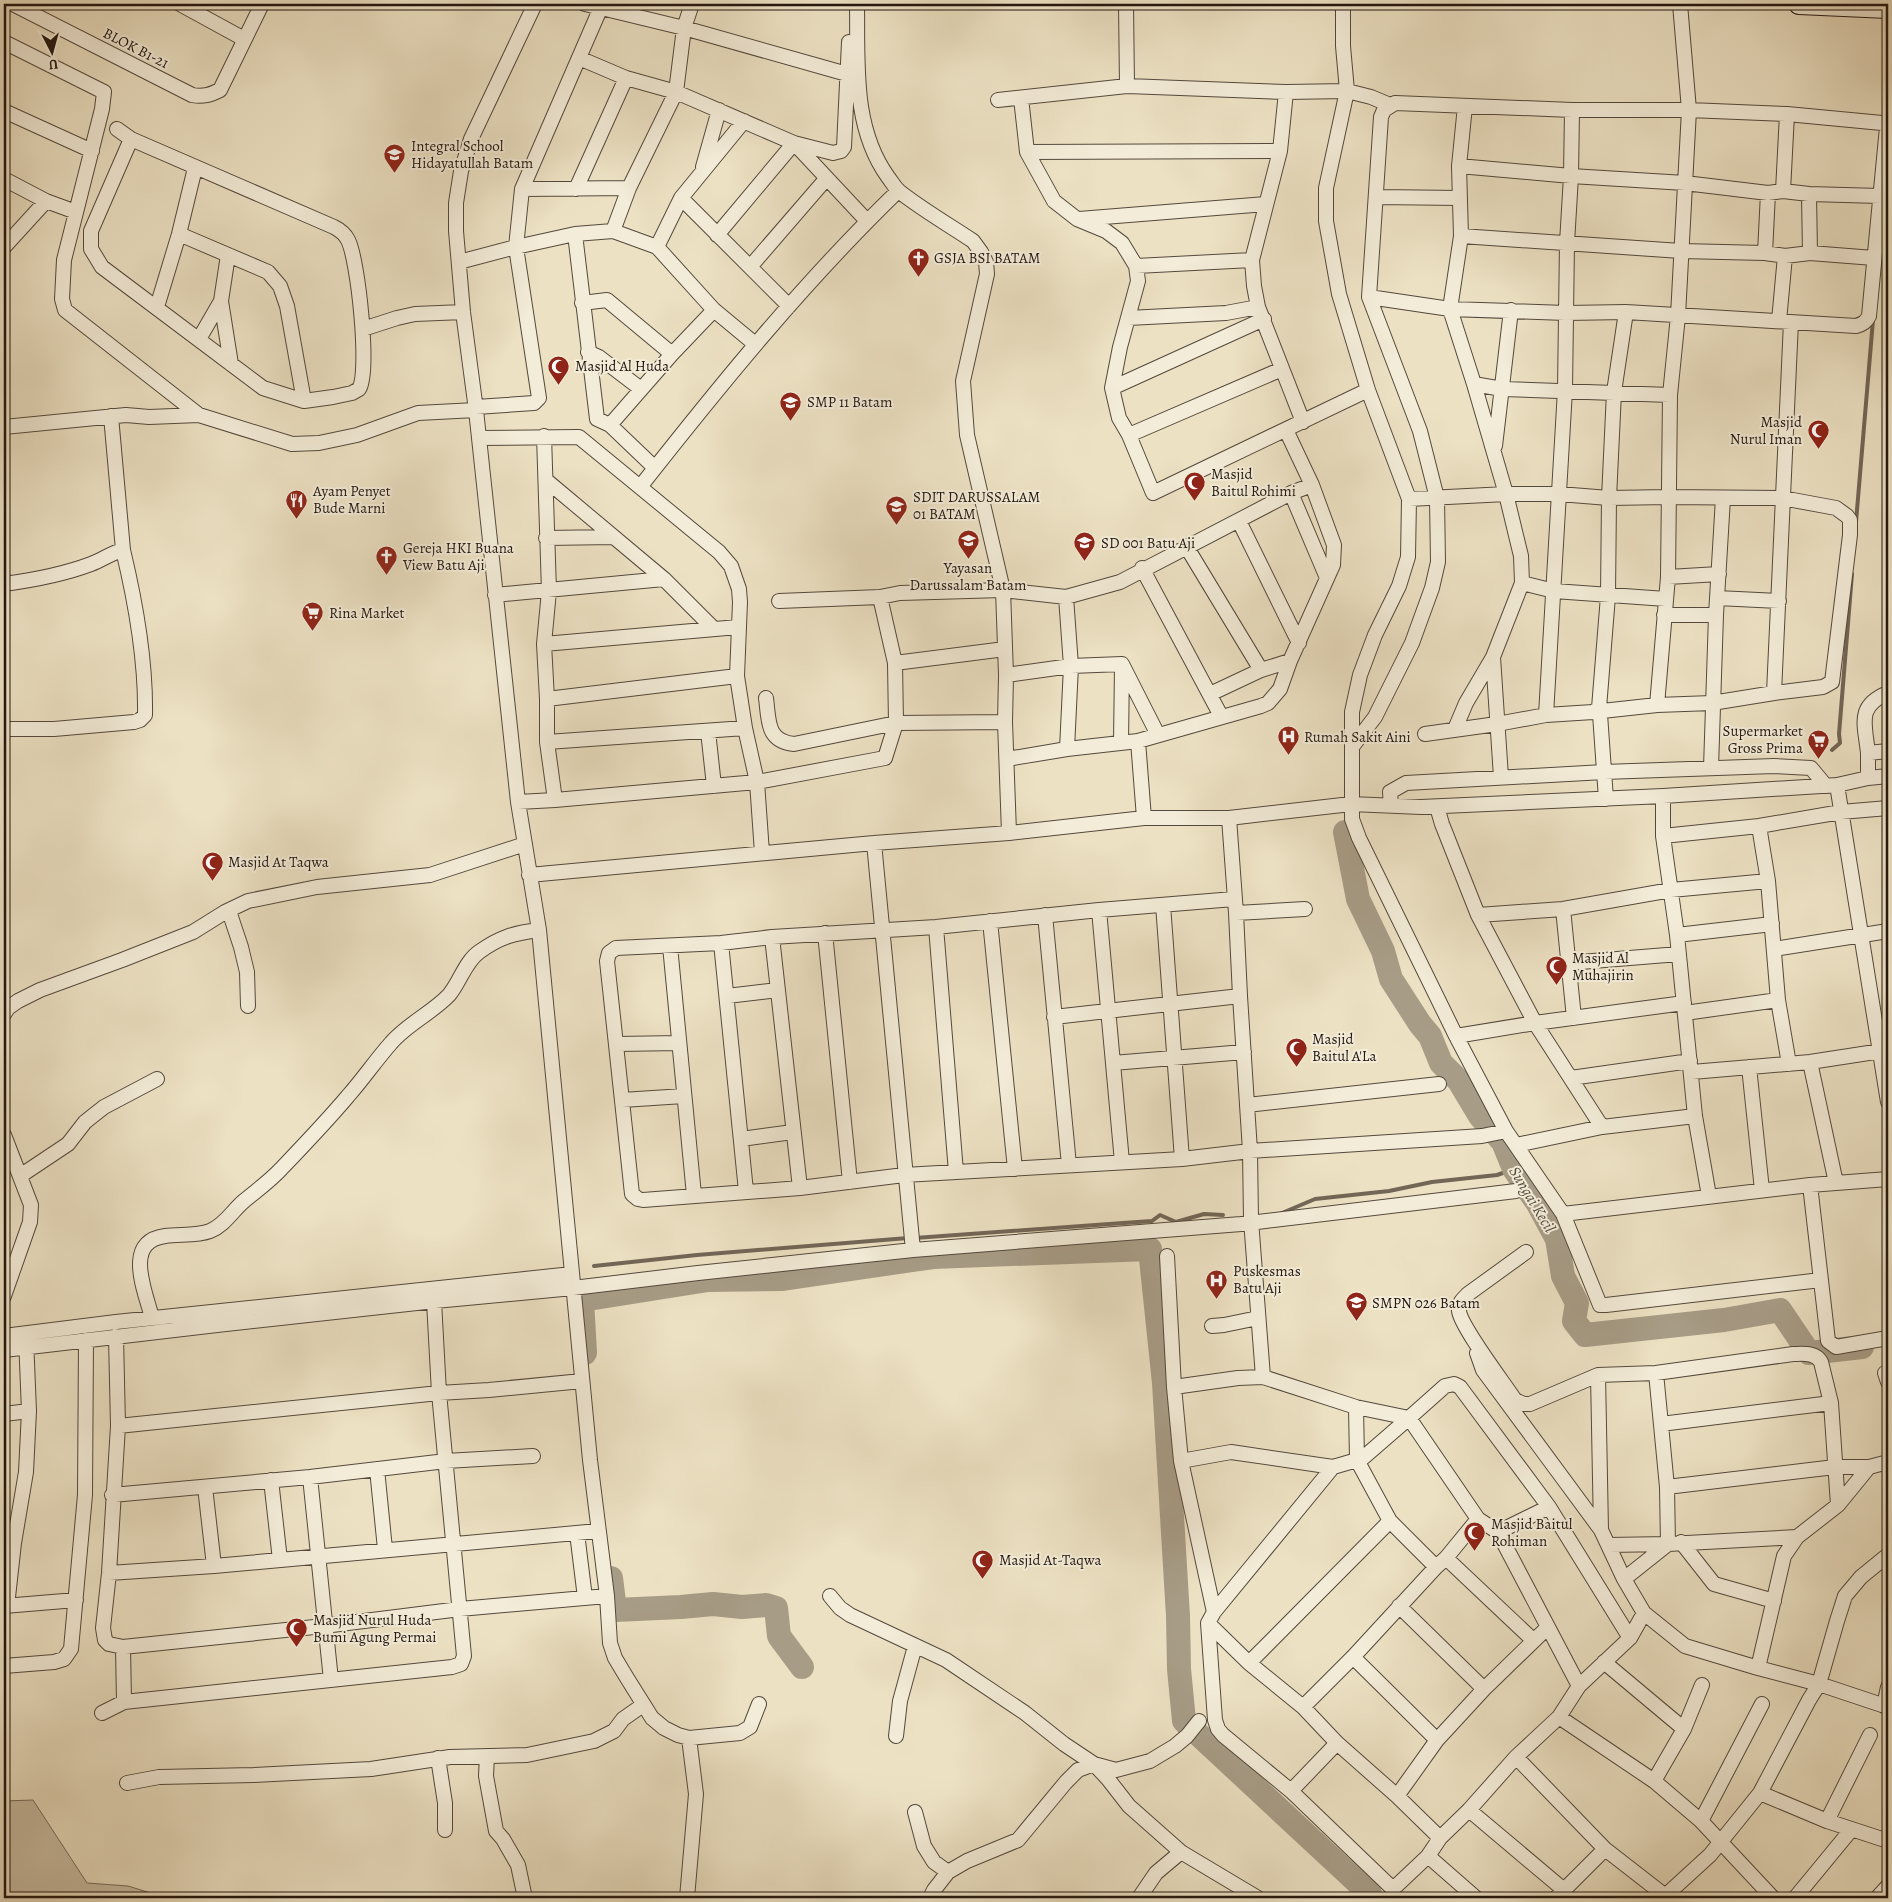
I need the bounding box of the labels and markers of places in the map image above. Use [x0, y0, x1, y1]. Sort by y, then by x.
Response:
place label: Integral School Hidayatullah Batam [411, 136, 534, 173]
school or university icon: Integral School Hidayatullah Batam [383, 143, 407, 174]
church icon: GSJA BSI BATAM [906, 246, 930, 277]
place label: GSJA BSI BATAM [934, 248, 1040, 268]
mosque icon: Masjid Al Huda [547, 354, 571, 385]
place label: Masjid Al Huda [575, 356, 669, 376]
school or university icon: SMP 11 Batam [779, 390, 803, 421]
place label: SMP 11 Batam [807, 392, 893, 412]
place label: Masjid Nurul Iman [1730, 412, 1803, 449]
mosque icon: Masjid Nurul Iman [1806, 419, 1830, 450]
place label: Masjid Baitul Rohimi [1211, 464, 1296, 501]
mosque icon: Masjid Baitul Rohimi [1183, 471, 1207, 502]
place label: Ayam Penyet Bude Marni [312, 481, 391, 518]
place label: SDIT DARUSSALAM 01 BATAM [913, 487, 1040, 524]
restaurant icon: Ayam Penyet Bude Marni [285, 488, 309, 519]
school or university icon: SDIT DARUSSALAM 01 BATAM [885, 494, 909, 525]
school or university icon: Yayasan Darussalam Batam [956, 528, 980, 559]
school or university icon: SD 001 Batu Aji [1073, 531, 1097, 562]
place label: SD 001 Batu Aji [1101, 533, 1195, 553]
place label: Gereja HKI Buana View Batu Aji [402, 538, 514, 575]
church icon: Gereja HKI Buana View Batu Aji [375, 545, 399, 576]
place label: Yayasan Darussalam Batam [910, 558, 1027, 595]
supermarket icon: Rina Market [301, 601, 325, 632]
place label: Rina Market [329, 603, 405, 623]
place label: Supermarket Gross Prima [1723, 721, 1803, 758]
hospital icon: Rumah Sakit Aini [1276, 725, 1300, 756]
place label: Rumah Sakit Aini [1304, 727, 1411, 747]
supermarket icon: Supermarket Gross Prima [1807, 728, 1831, 759]
mosque icon: Masjid At Taqwa [200, 850, 224, 881]
place label: Masjid At Taqwa [228, 852, 329, 872]
place label: Masjid Al Muhajirin [1572, 948, 1634, 985]
mosque icon: Masjid Al Muhajirin [1544, 955, 1568, 986]
place label: Masjid Baitul A'La [1312, 1029, 1376, 1066]
mosque icon: Masjid Baitul A'La [1284, 1036, 1308, 1067]
place label: Puskesmas Batu Aji [1233, 1261, 1301, 1298]
hospital icon: Puskesmas Batu Aji [1205, 1268, 1229, 1299]
school or university icon: SMPN 026 Batam [1344, 1291, 1368, 1322]
place label: SMPN 026 Batam [1372, 1293, 1481, 1313]
place label: Masjid Baitul Rohiman [1491, 1514, 1573, 1551]
mosque icon: Masjid Baitul Rohiman [1463, 1521, 1487, 1552]
mosque icon: Masjid At-Taqwa [971, 1548, 995, 1579]
place label: Masjid At-Taqwa [999, 1550, 1101, 1570]
place label: Masjid Nurul Huda Bumi Agung Permai [313, 1610, 437, 1647]
mosque icon: Masjid Nurul Huda Bumi Agung Permai [285, 1617, 309, 1648]

